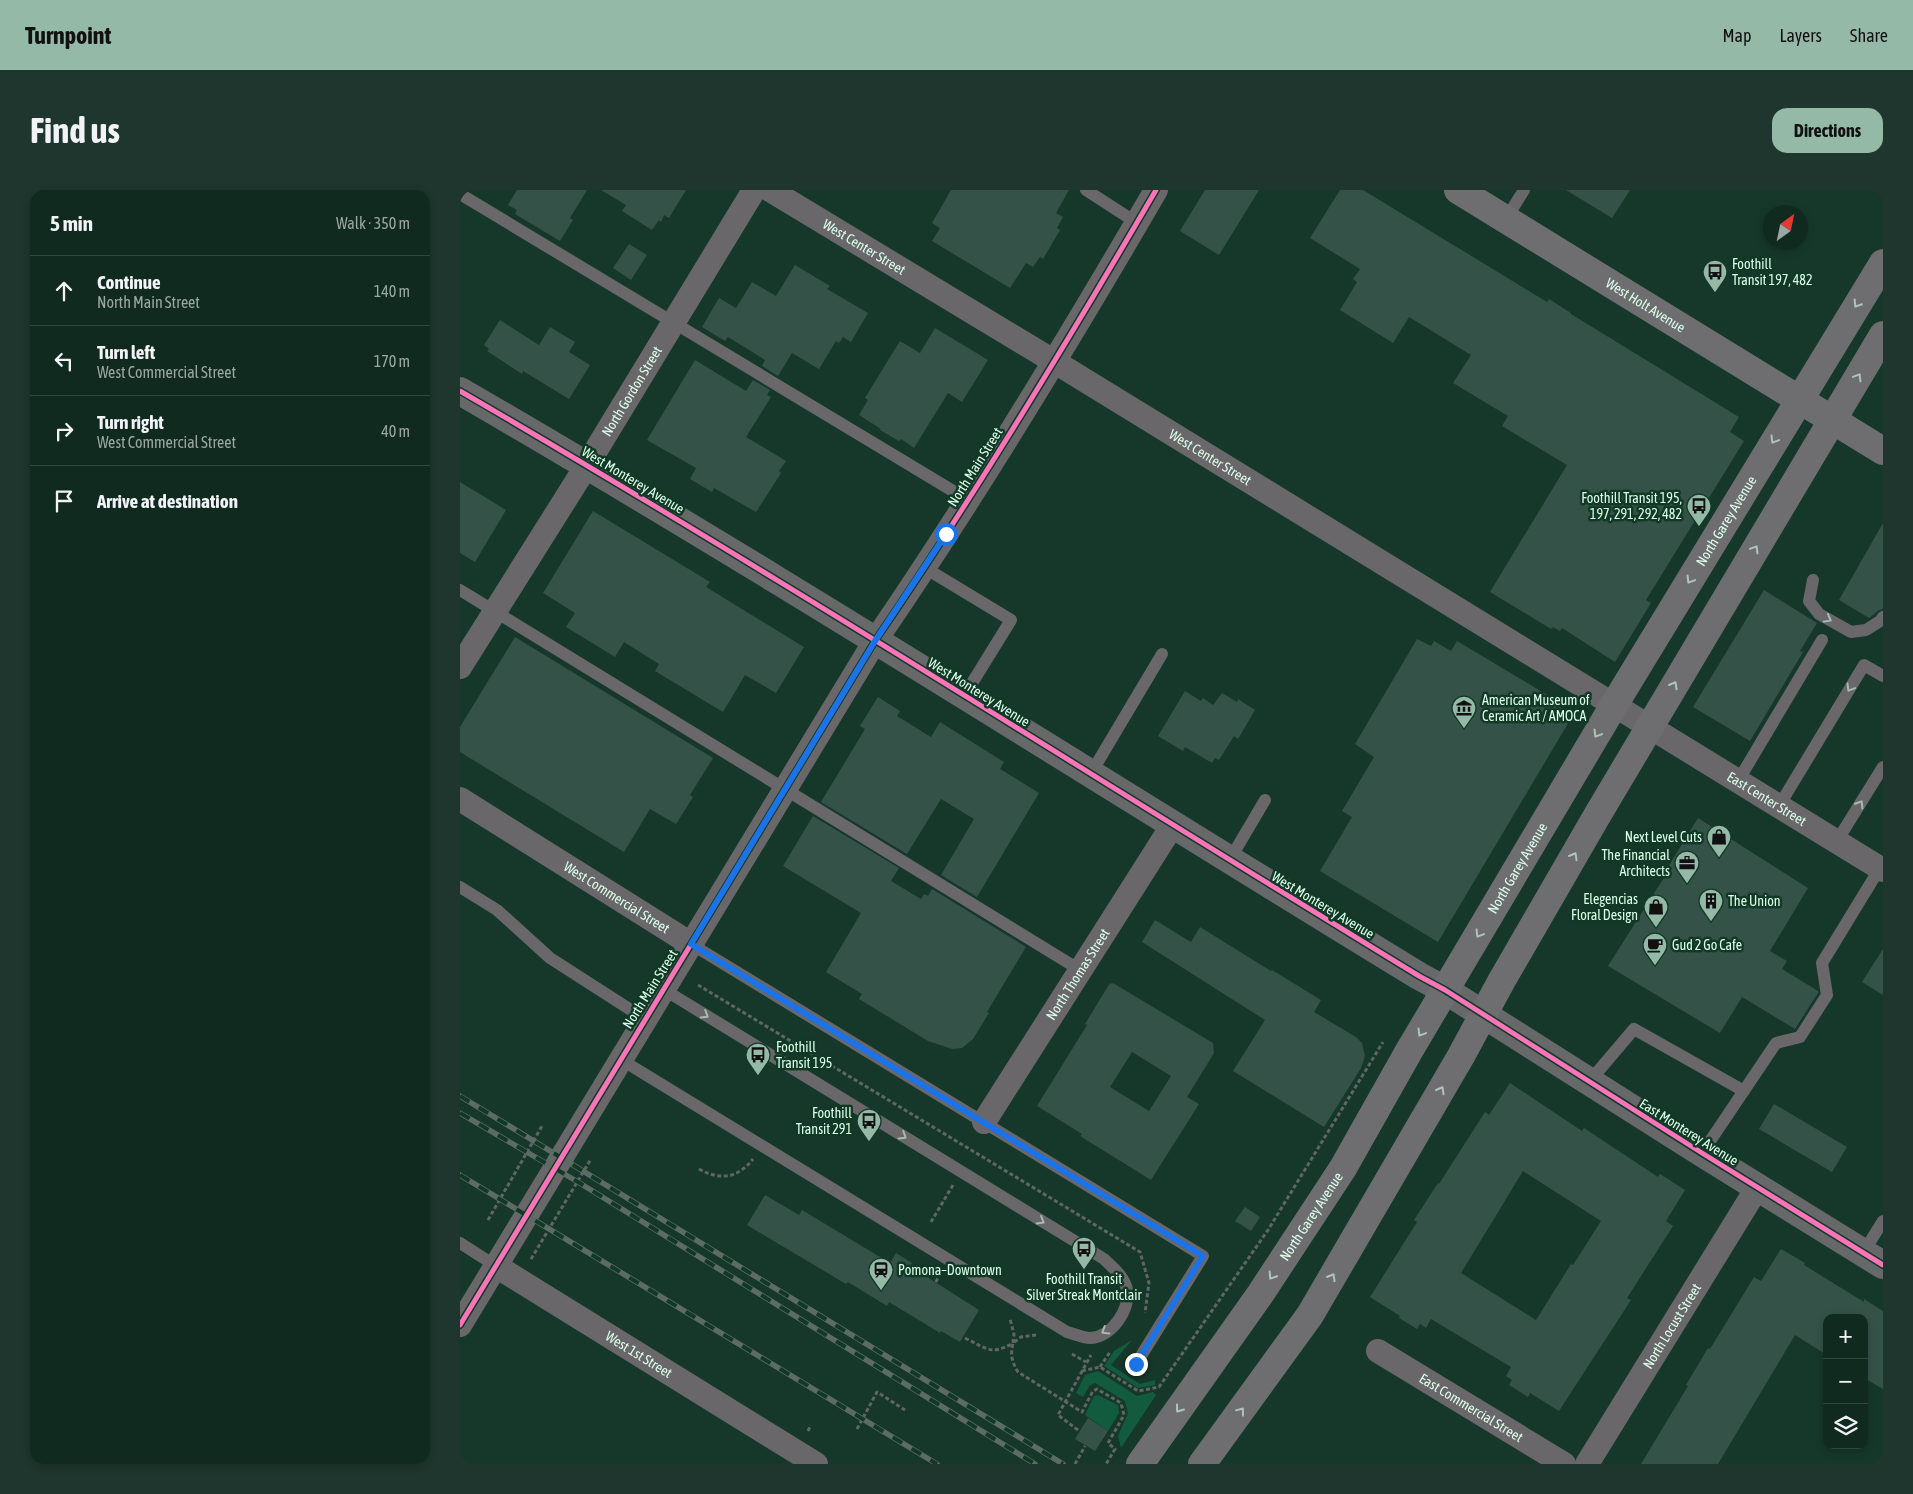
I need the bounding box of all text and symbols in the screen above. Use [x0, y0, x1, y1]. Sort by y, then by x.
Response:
text: Turnpoint [25, 22, 111, 49]
text: Map [1722, 25, 1751, 46]
text: Layers [1779, 25, 1822, 46]
text: Share [1850, 25, 1888, 46]
button: Directions [1772, 108, 1883, 153]
text: Find us [30, 110, 120, 150]
north arrow [1763, 205, 1808, 250]
text: 5 min [50, 211, 93, 235]
text: Walk · 350 m [336, 214, 410, 232]
street label: West Center Street [820, 216, 908, 278]
place label: Foothill Transit 197, 482 [1732, 256, 1812, 288]
bus stop icon: Foothill Transit 197, 482 [1702, 259, 1728, 293]
text: Continue [97, 271, 161, 293]
street label: West Holt Avenue [1603, 275, 1688, 336]
icon: ahead [50, 277, 78, 305]
text: 140 m [374, 282, 410, 300]
text: North Main Street [97, 293, 200, 311]
one-way arrow [1854, 299, 1864, 308]
text: Turn left [97, 341, 155, 363]
street label: North Gordon Street [598, 343, 665, 439]
icon: left [50, 347, 78, 375]
text: 170 m [374, 352, 410, 370]
text: West Commercial Street [97, 363, 236, 381]
one-way arrow [1851, 374, 1861, 383]
text: Turn right [97, 411, 164, 433]
icon: right [50, 417, 78, 445]
text: 40 m [381, 422, 410, 440]
street label: North Main Street [944, 425, 1006, 509]
street label: West Center Street [1166, 426, 1254, 489]
text: West Commercial Street [97, 433, 236, 451]
one-way arrow [1770, 435, 1780, 444]
street label: West Monterey Avenue [579, 443, 687, 517]
street label: North Garey Avenue [1693, 473, 1760, 569]
icon: arrive [50, 487, 78, 515]
text: Arrive at destination [97, 490, 238, 512]
place label: Foothill Transit 195, 197, 291, 292, 482 [1581, 490, 1682, 522]
bus stop icon: Foothill Transit 195, 197, 291, 292, 482 [1686, 493, 1712, 527]
route start [935, 523, 958, 546]
one-way arrow [1749, 546, 1759, 555]
one-way arrow [1687, 574, 1697, 583]
one-way arrow [1823, 613, 1832, 623]
street label: West Monterey Avenue [925, 654, 1033, 730]
one-way arrow [1668, 682, 1678, 691]
one-way arrow [1847, 682, 1857, 691]
place label: American Museum of Ceramic Art / AMOCA [1482, 692, 1590, 724]
museum icon: American Museum of Ceramic Art / AMOCA [1451, 695, 1477, 729]
one-way arrow [1593, 728, 1603, 737]
street label: East Center Street [1724, 768, 1809, 829]
one-way arrow [1853, 801, 1863, 810]
street label: North Garey Avenue [1484, 820, 1550, 916]
shop icon: Next Level Cuts [1706, 824, 1732, 858]
place label: Next Level Cuts [1625, 829, 1702, 845]
place label: The Financial Architects [1601, 847, 1670, 879]
office icon: The Financial Architects [1674, 850, 1700, 884]
one-way arrow [1568, 853, 1578, 862]
street label: West Commercial Street [561, 858, 673, 937]
street label: West Monterey Avenue [1269, 868, 1377, 942]
building icon: The Union [1698, 888, 1724, 922]
place label: Elegencias Floral Design [1571, 891, 1638, 923]
place label: The Union [1728, 893, 1781, 909]
shop icon: Elegencias Floral Design [1643, 894, 1669, 928]
street label: North Thomas Street [1043, 926, 1113, 1023]
one-way arrow [1475, 928, 1485, 937]
cafe icon: Gud 2 Go Cafe [1642, 932, 1668, 966]
place label: Gud 2 Go Cafe [1672, 937, 1742, 953]
street label: North Main Street [619, 947, 681, 1031]
one-way arrow [699, 1008, 708, 1018]
one-way arrow [1417, 1027, 1427, 1036]
place label: Foothill Transit 195 [776, 1039, 832, 1071]
bus stop icon: Foothill Transit 195 [745, 1042, 771, 1076]
one-way arrow [1434, 1087, 1444, 1096]
street label: East Monterey Avenue [1637, 1095, 1741, 1169]
place label: Foothill Transit 291 [796, 1105, 852, 1137]
bus stop icon: Foothill Transit 291 [856, 1108, 882, 1142]
one-way arrow [897, 1130, 906, 1140]
street label: North Garey Avenue [1276, 1169, 1346, 1264]
one-way arrow [1036, 1215, 1045, 1225]
bus stop icon: Foothill Transit Silver Streak Montclair [1071, 1236, 1097, 1270]
station icon: Pomona–Downtown [868, 1257, 894, 1291]
place label: Pomona–Downtown [898, 1262, 1002, 1278]
one-way arrow [1269, 1270, 1278, 1280]
place label: Foothill Transit Silver Streak Montclair [1026, 1271, 1142, 1303]
one-way arrow [1326, 1273, 1336, 1282]
street label: North Locust Street [1640, 1280, 1704, 1372]
map controls [1823, 1314, 1868, 1449]
button: + [1823, 1314, 1868, 1359]
one-way arrow [1101, 1324, 1110, 1334]
street label: West 1st Street [603, 1328, 675, 1381]
route end [1125, 1353, 1148, 1376]
button: − [1823, 1359, 1868, 1404]
street label: East Commercial Street [1416, 1370, 1526, 1445]
one-way arrow [1176, 1403, 1185, 1413]
button: layers [1823, 1404, 1868, 1449]
one-way arrow [1235, 1407, 1244, 1417]

